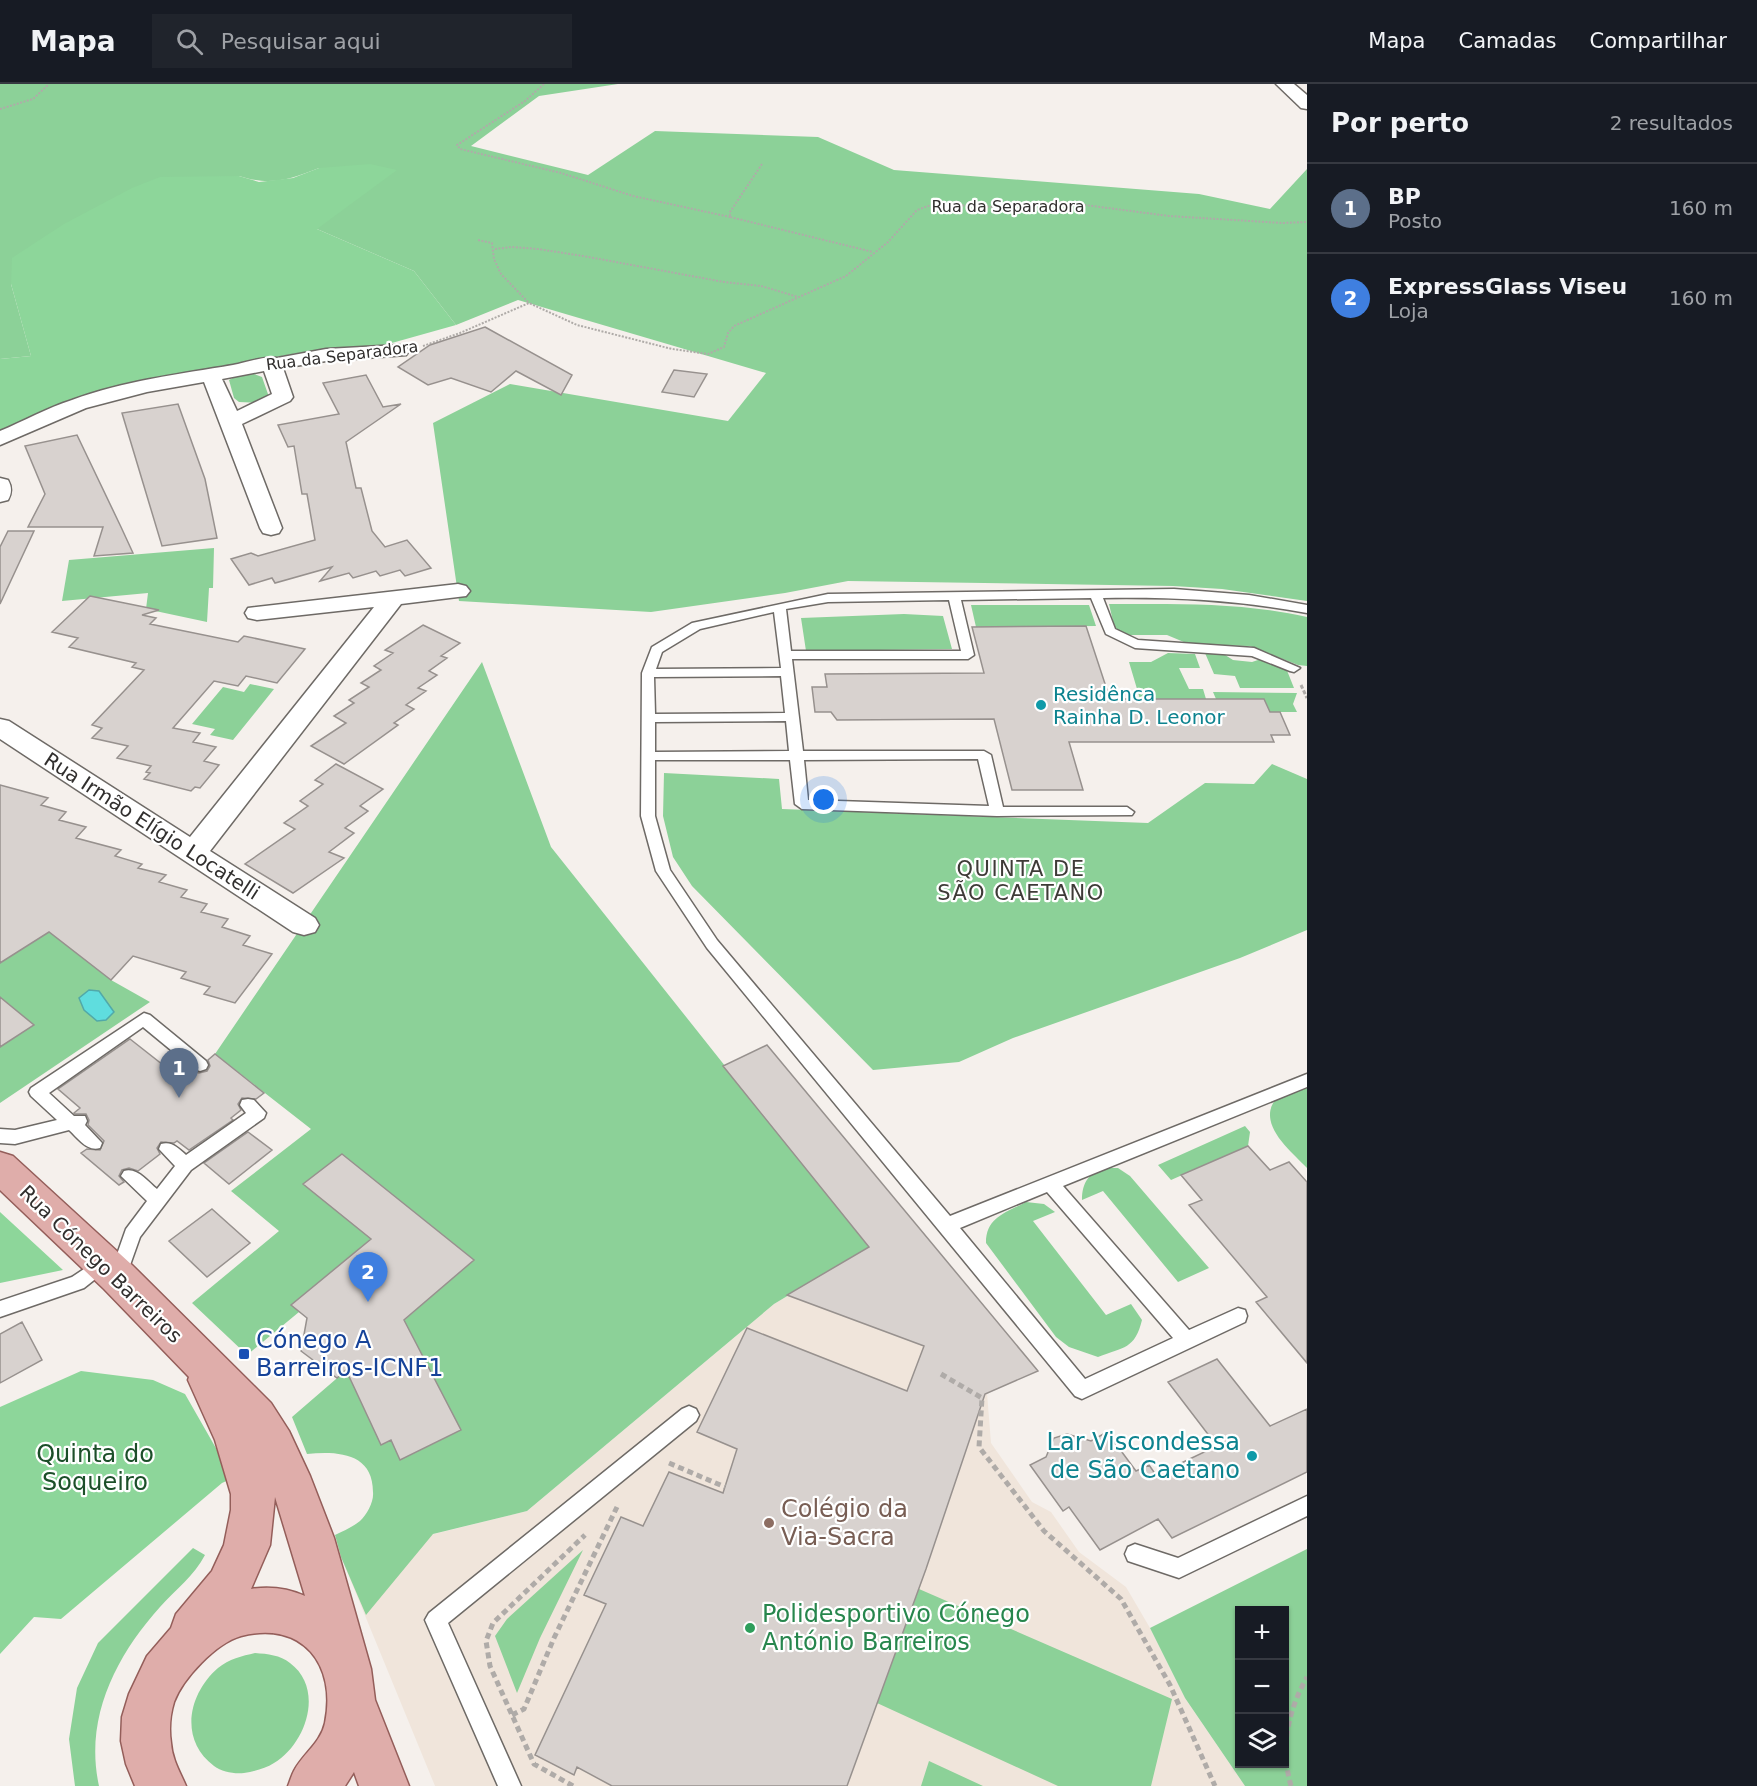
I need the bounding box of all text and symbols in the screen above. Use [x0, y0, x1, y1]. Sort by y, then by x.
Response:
search box [152, 14, 572, 68]
text: Mapa [30, 25, 116, 58]
icon: search [173, 25, 206, 58]
text: Pesquisar aqui [221, 29, 381, 54]
text: Mapa [1368, 29, 1425, 53]
text: Camadas [1458, 29, 1556, 53]
text: Compartilhar [1589, 29, 1727, 53]
text: Por perto [1331, 108, 1469, 138]
text: 2 resultados [1610, 111, 1733, 135]
text: BP [1388, 184, 1421, 209]
text: 1 [1344, 196, 1357, 220]
text: 160 m [1669, 196, 1733, 220]
street label: Rua da Separadora [931, 197, 1085, 216]
text: Posto [1388, 209, 1442, 233]
text: ExpressGlass Viseu [1388, 274, 1627, 299]
text: 2 [1344, 286, 1357, 310]
text: 160 m [1669, 286, 1733, 310]
text: Loja [1388, 299, 1429, 323]
street label: Rua da Separadora [265, 337, 419, 374]
place label: Residênca Rainha D. Leonor [1053, 682, 1226, 729]
marker: Residênca Rainha D. Leonor [1034, 698, 1048, 712]
street label: Rua Irmão Elígio Locatelli [40, 747, 264, 905]
your location [809, 785, 838, 814]
district label: QUINTA DE SÃO CAETANO [937, 857, 1105, 905]
pin: 1 [160, 1048, 198, 1098]
street label: Rua Cónego Barreiros [15, 1180, 187, 1348]
pin: 2 [348, 1252, 388, 1302]
place label: Cónego A Barreiros-ICNF1 [256, 1326, 443, 1382]
marker: Cónego A Barreiros-ICNF1 [237, 1347, 251, 1361]
place label: Lar Viscondessa de São Caetano [1047, 1428, 1240, 1484]
park label: Quinta do Soqueiro [36, 1440, 154, 1496]
marker: Lar Viscondessa de São Caetano [1245, 1449, 1259, 1463]
place label: Colégio da Via-Sacra [781, 1495, 908, 1551]
marker: Colégio da Via-Sacra [762, 1516, 776, 1530]
place label: Polidesportivo Cónego António Barreiros [762, 1600, 1030, 1656]
map controls [1235, 1606, 1289, 1768]
button: + [1235, 1606, 1289, 1660]
marker: Polidesportivo Cónego António Barreiros [743, 1621, 757, 1635]
button: − [1235, 1660, 1289, 1714]
button: layers [1235, 1714, 1289, 1768]

